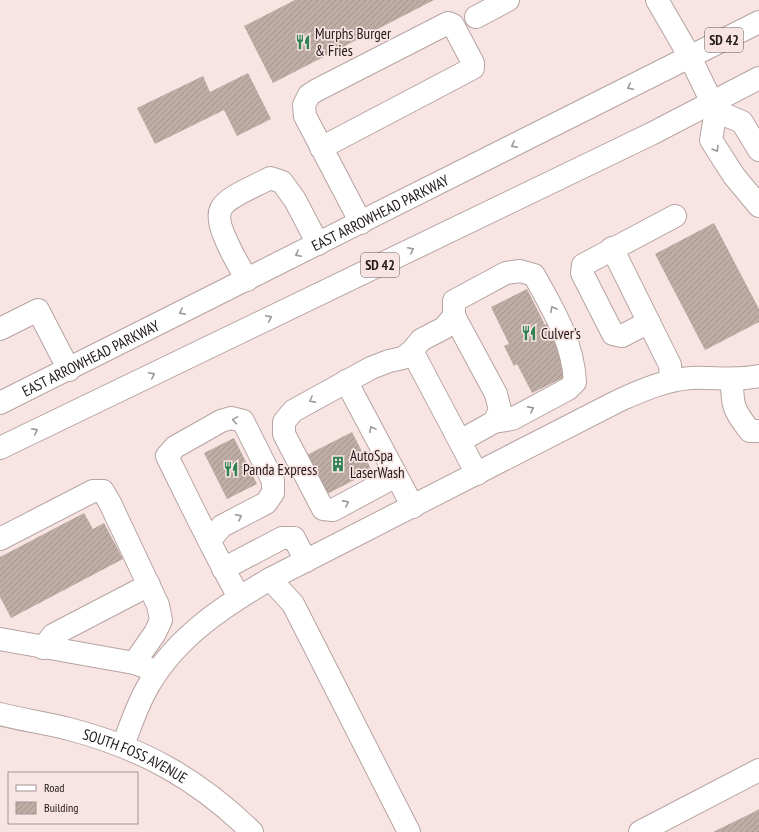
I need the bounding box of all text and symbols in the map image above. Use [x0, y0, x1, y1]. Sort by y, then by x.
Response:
place label: Murphs Burger & Fries [315, 24, 392, 60]
road number: SD 42 [705, 28, 743, 52]
restaurant icon: Murphs Burger & Fries [294, 33, 312, 51]
one-way arrow [627, 82, 634, 90]
one-way arrow [511, 141, 518, 148]
one-way arrow [712, 144, 719, 152]
street label: EAST ARROWHEAD PARKWAY [308, 170, 452, 255]
one-way arrow [407, 247, 415, 254]
one-way arrow [295, 249, 302, 257]
road number: SD 42 [361, 253, 399, 277]
one-way arrow [550, 305, 557, 313]
one-way arrow [178, 307, 186, 315]
street label: EAST ARROWHEAD PARKWAY [18, 315, 162, 400]
one-way arrow [265, 315, 273, 323]
restaurant icon: Culver's [520, 324, 538, 342]
place label: Culver's [541, 324, 581, 343]
one-way arrow [148, 372, 155, 380]
one-way arrow [309, 396, 316, 403]
one-way arrow [526, 406, 534, 414]
one-way arrow [231, 416, 238, 425]
one-way arrow [369, 426, 376, 433]
one-way arrow [31, 428, 38, 436]
place label: AutoSpa LaserWash [350, 446, 405, 482]
building icon: AutoSpa LaserWash [329, 455, 347, 473]
restaurant icon: Panda Express [222, 460, 240, 478]
place label: Panda Express [243, 460, 317, 479]
one-way arrow [342, 500, 349, 507]
one-way arrow [235, 514, 242, 522]
street label: SOUTH FOSS AVENUE [81, 724, 191, 787]
legend [8, 772, 138, 824]
text: Road [44, 780, 64, 795]
text: Building [44, 800, 79, 815]

